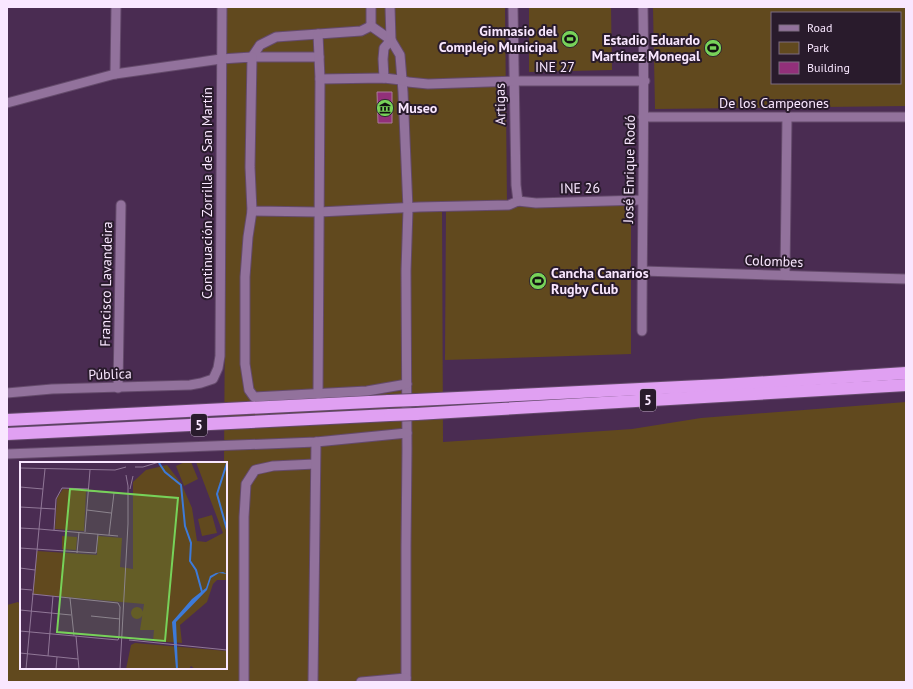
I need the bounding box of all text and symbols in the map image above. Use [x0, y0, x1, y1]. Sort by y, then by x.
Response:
legend [771, 12, 901, 84]
text: Road [807, 20, 832, 35]
place label: Gimnasio del Complejo Municipal [439, 22, 558, 56]
sports icon: Gimnasio del Complejo Municipal [560, 29, 580, 49]
place label: Estadio Eduardo Martínez Monegal [592, 31, 701, 65]
sports icon: Estadio Eduardo Martínez Monegal [703, 38, 723, 58]
text: Park [807, 40, 829, 55]
street label: INE 27 [535, 58, 575, 76]
text: Building [807, 60, 850, 75]
street label: Artigas [491, 83, 509, 125]
street label: Continuación Zorrilla de San Martín [198, 87, 216, 299]
street label: De los Campeones [719, 94, 829, 112]
museum icon: Museo [375, 98, 395, 118]
place label: Museo [398, 99, 438, 117]
street label: José Enrique Rodó [619, 115, 639, 224]
street label: INE 26 [560, 179, 600, 197]
street label: Francisco Lavandeira [96, 221, 116, 347]
street label: Colombes [744, 251, 804, 271]
place label: Cancha Canarios Rugby Club [551, 264, 649, 298]
sports icon: Cancha Canarios Rugby Club [528, 271, 548, 291]
street label: Pública [88, 364, 132, 384]
road number: 5 [640, 389, 656, 411]
road number: 5 [191, 414, 207, 436]
inset map [20, 462, 227, 669]

